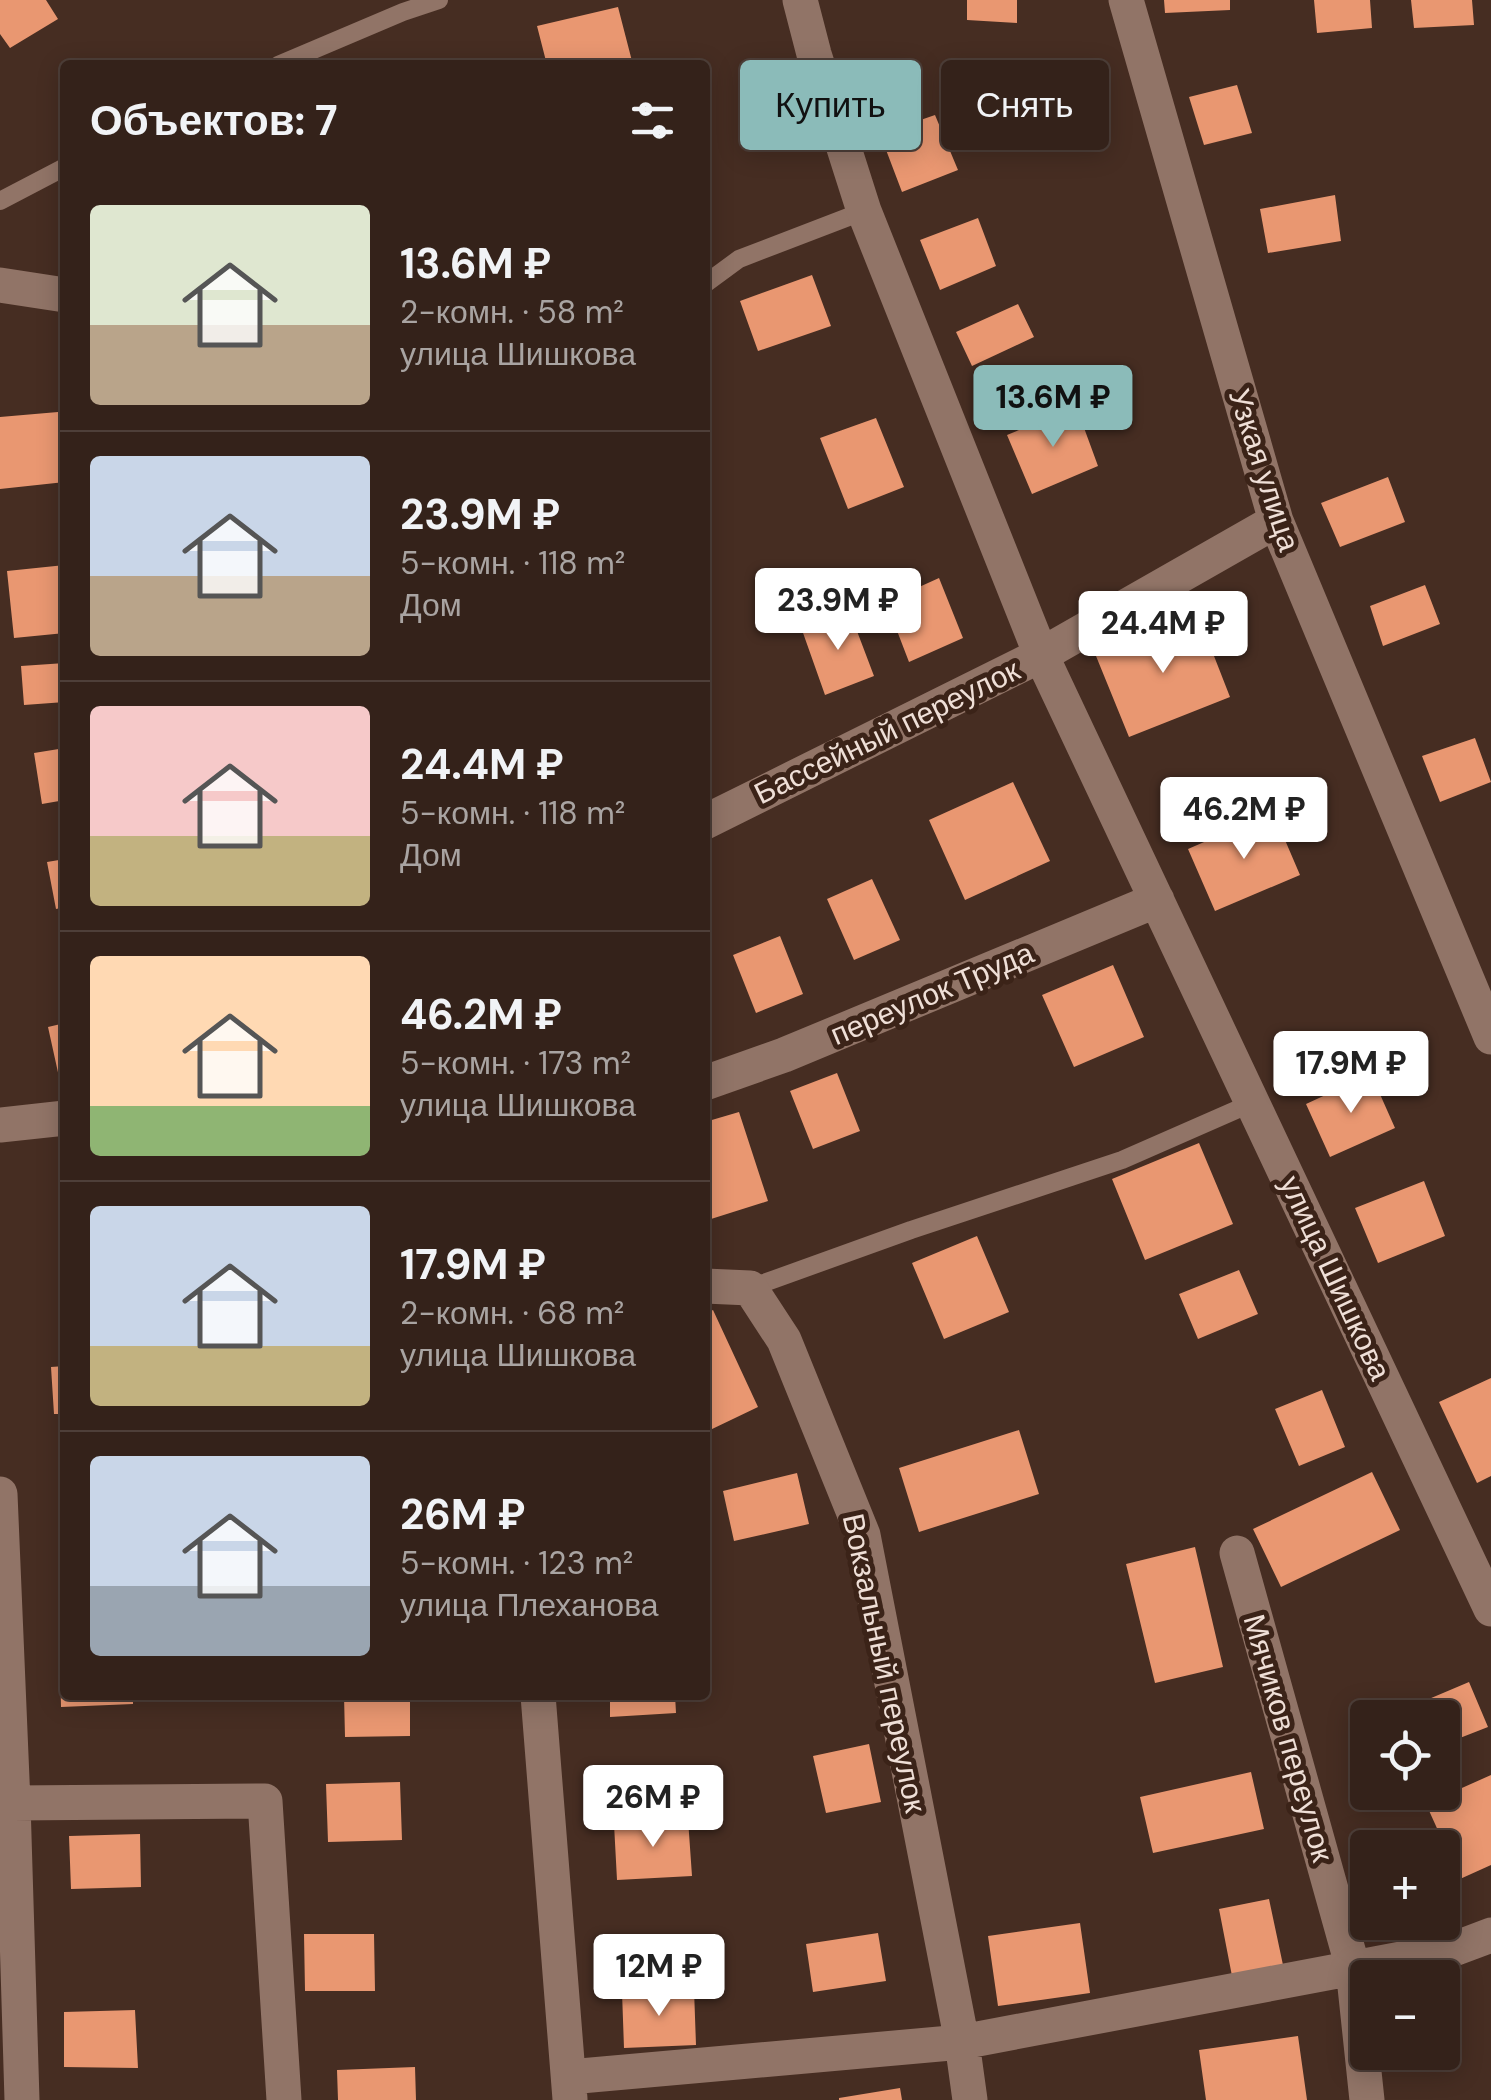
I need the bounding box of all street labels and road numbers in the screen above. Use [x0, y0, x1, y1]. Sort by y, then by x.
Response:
street label: Узкая улица [1220, 384, 1309, 556]
street label: Бассейный переулок [748, 650, 1027, 813]
street label: переулок Труда [824, 933, 1040, 1054]
street label: улица Шишкова [1271, 1169, 1400, 1387]
street label: Вокзальный переулок [834, 1510, 935, 1817]
street label: Мячиков переулок [1235, 1610, 1343, 1867]

